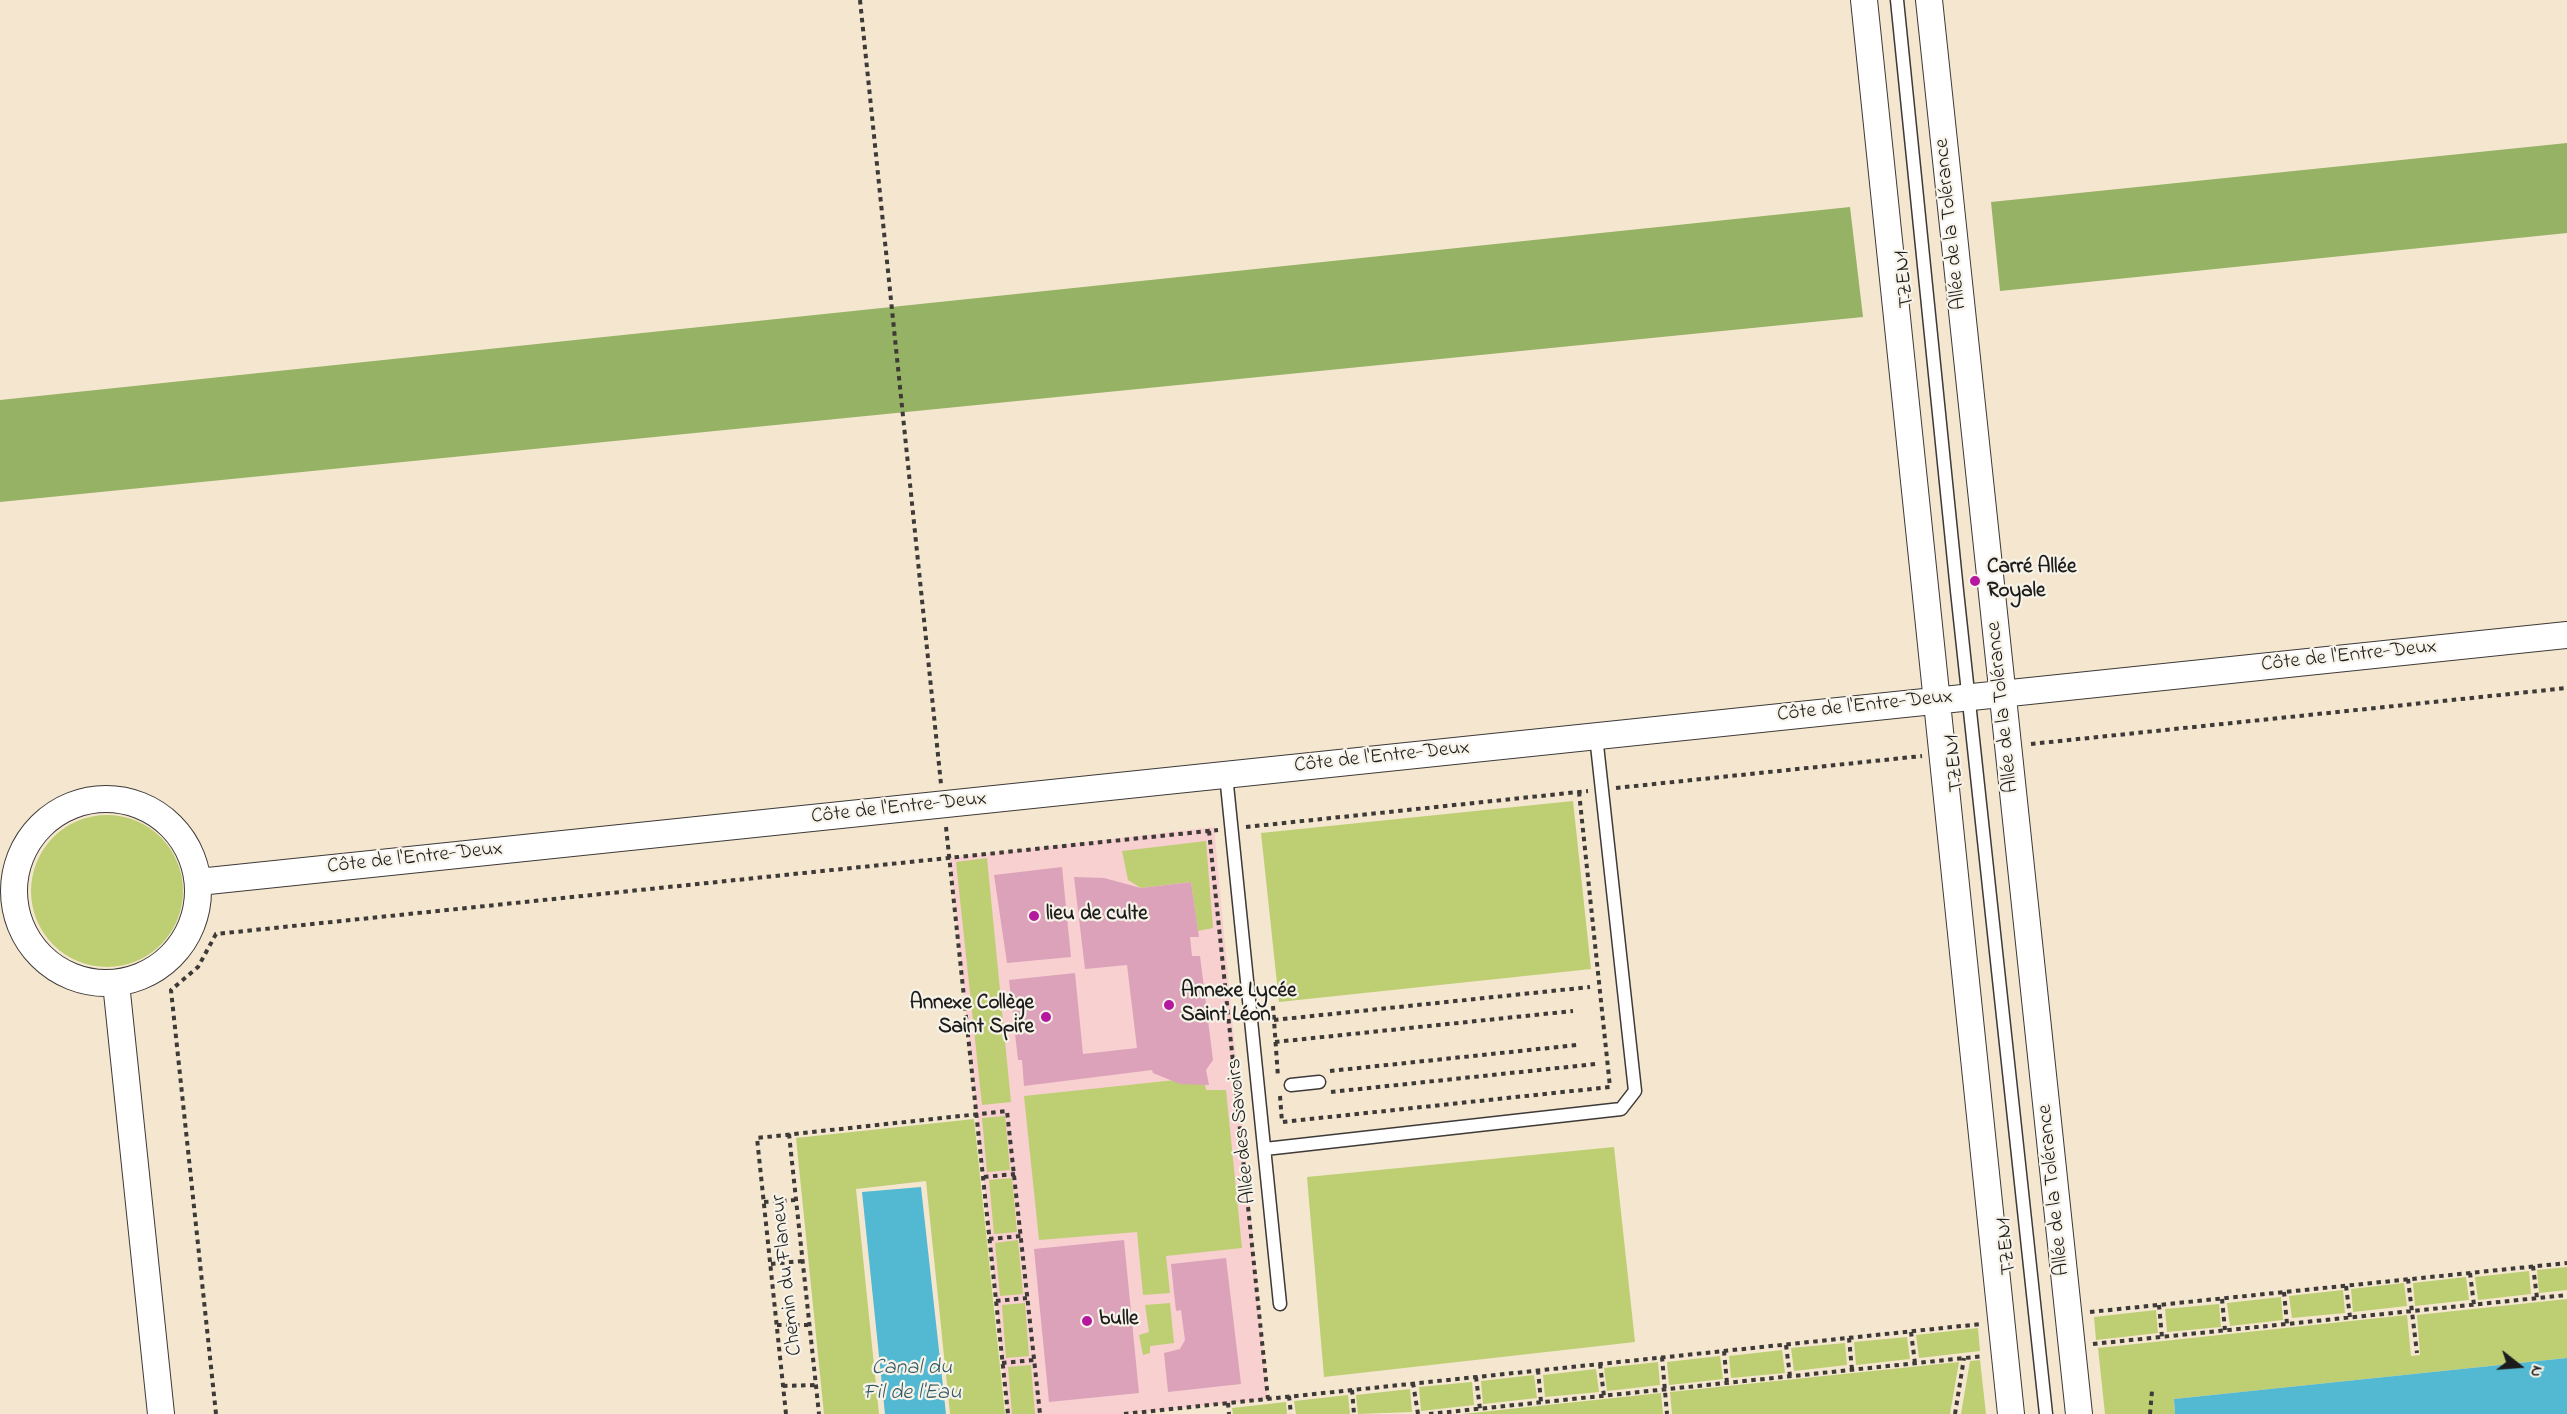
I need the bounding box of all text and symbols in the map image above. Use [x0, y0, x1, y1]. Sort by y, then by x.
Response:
street label: Allée de la Tolérance [1930, 137, 1974, 311]
street label: TZEN1 [1890, 249, 1922, 309]
place label: Carré Allée Royale [1987, 556, 2076, 606]
marker: Carré Allée Royale [1968, 574, 1982, 588]
street label: Allée de la Tolérance [1982, 620, 2026, 794]
street label: Côte de l'Entre-Deux [2260, 635, 2438, 679]
street label: Côte de l'Entre-Deux [1776, 685, 1954, 729]
street label: TZEN1 [1940, 733, 1972, 793]
street label: Côte de l'Entre-Deux [1293, 736, 1471, 780]
street label: Côte de l'Entre-Deux [810, 787, 988, 831]
street label: Côte de l'Entre-Deux [326, 837, 504, 881]
place label: lieu de culte [1046, 903, 1148, 929]
marker: lieu de culte [1027, 909, 1041, 923]
place label: Annexe Lycée Saint Léon [1181, 980, 1296, 1030]
place label: Annexe Collège Saint Spire [910, 992, 1034, 1042]
marker: Annexe Lycée Saint Léon [1162, 998, 1176, 1012]
marker: Annexe Collège Saint Spire [1039, 1010, 1053, 1024]
street label: Allée des Savoirs [1223, 1057, 1263, 1205]
street label: Allée de la Tolérance [2033, 1103, 2077, 1277]
street label: Chemin du Flaneur [767, 1193, 809, 1357]
street label: TZEN1 [1992, 1216, 2024, 1276]
place label: bulle [1099, 1308, 1139, 1334]
marker: bulle [1080, 1314, 1094, 1328]
north arrow [2489, 1336, 2549, 1396]
water label: Canal du Fil de l'Eau [863, 1356, 961, 1408]
text: N [2523, 1363, 2549, 1380]

